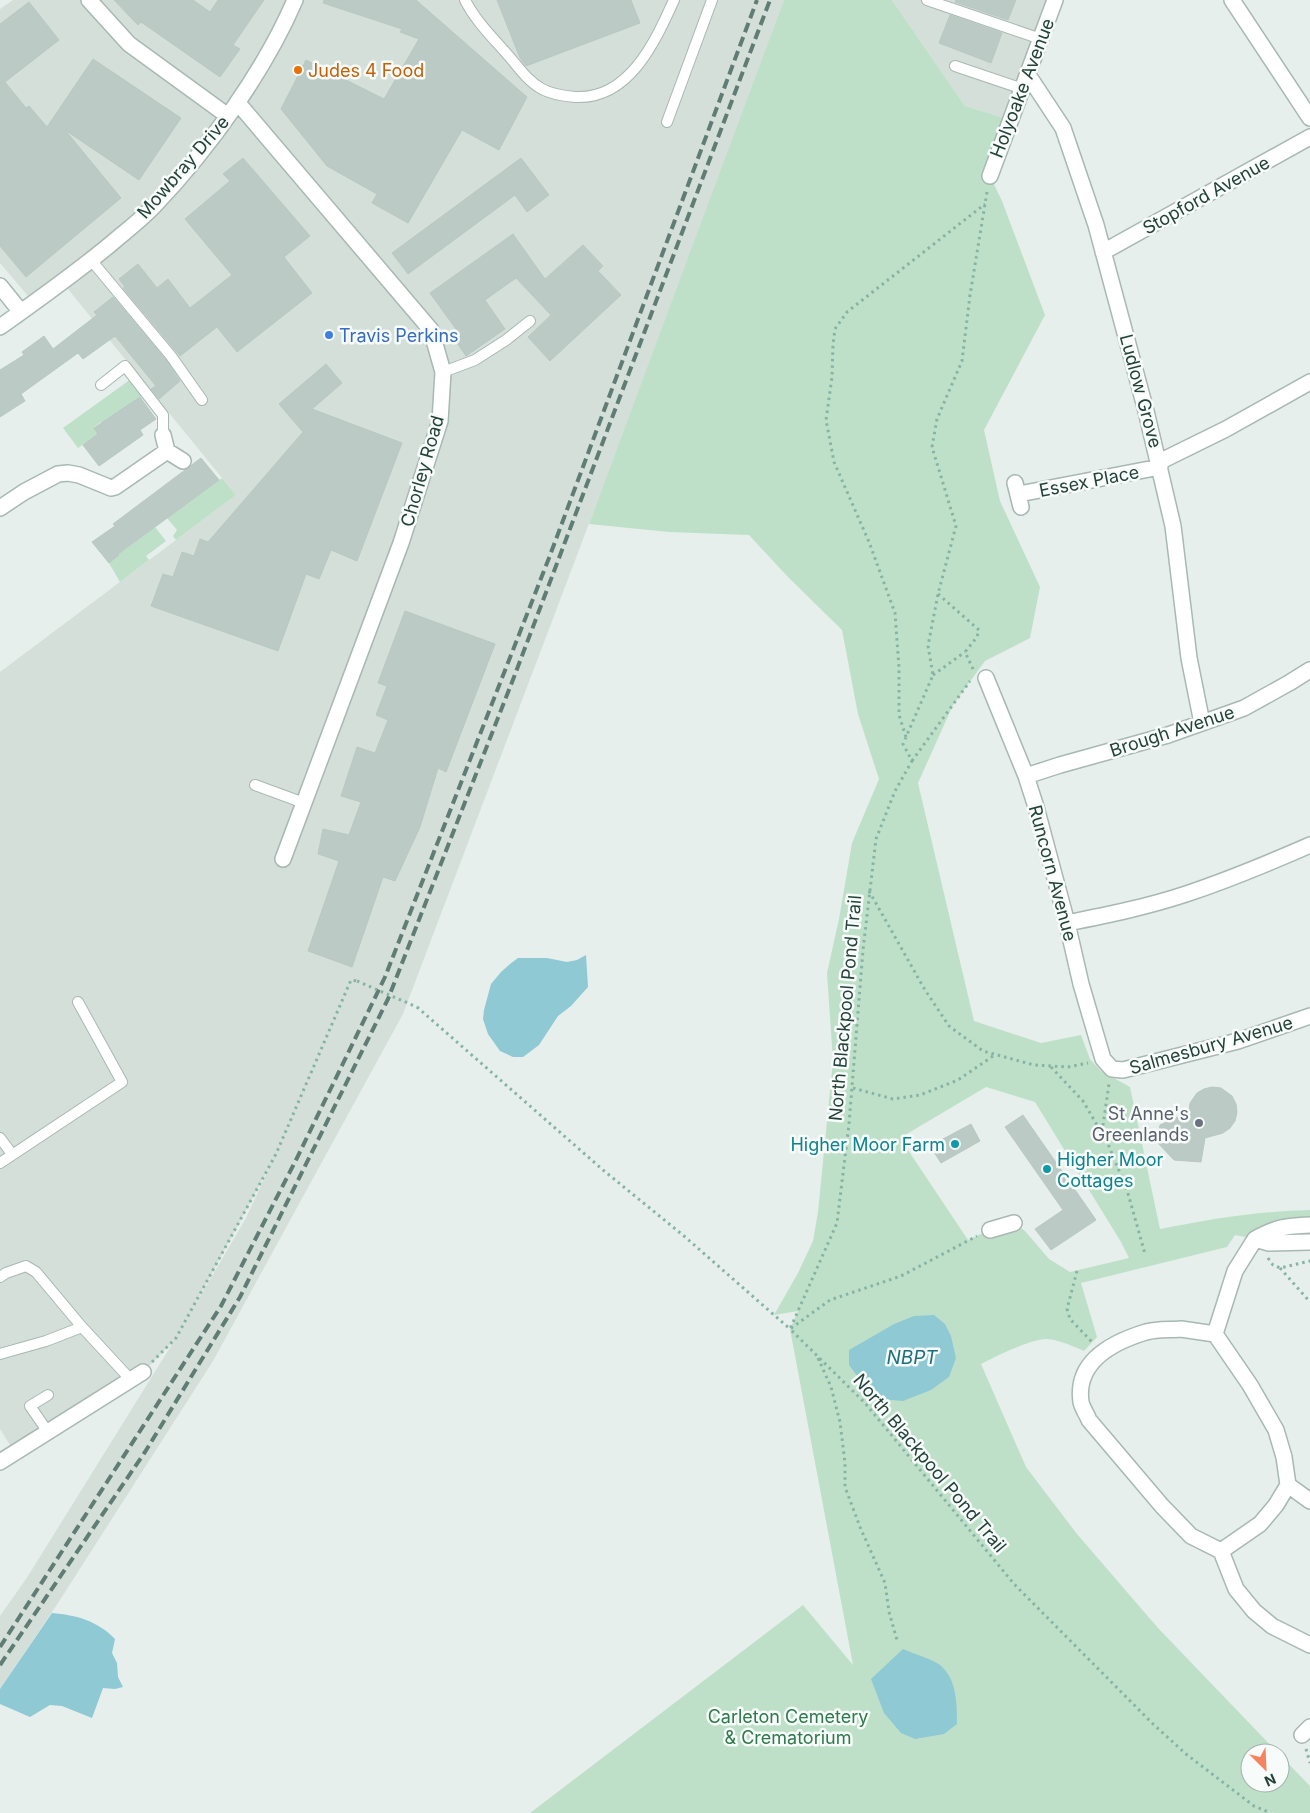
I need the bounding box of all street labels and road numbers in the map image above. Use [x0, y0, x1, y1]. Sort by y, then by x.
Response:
street label: Holyoake Avenue [986, 15, 1058, 161]
street label: Mowbray Drive [133, 111, 233, 223]
street label: Stopford Avenue [1139, 151, 1273, 239]
street label: Ludlow Grove [1116, 332, 1166, 450]
street label: Chorley Road [396, 413, 448, 529]
street label: Essex Place [1037, 461, 1141, 501]
street label: Brough Avenue [1107, 701, 1237, 761]
street label: Runcorn Avenue [1025, 803, 1081, 943]
street label: North Blackpool Pond Trail [825, 894, 865, 1122]
street label: Salmesbury Avenue [1127, 1012, 1295, 1078]
street label: North Blackpool Pond Trail [849, 1369, 1011, 1557]

